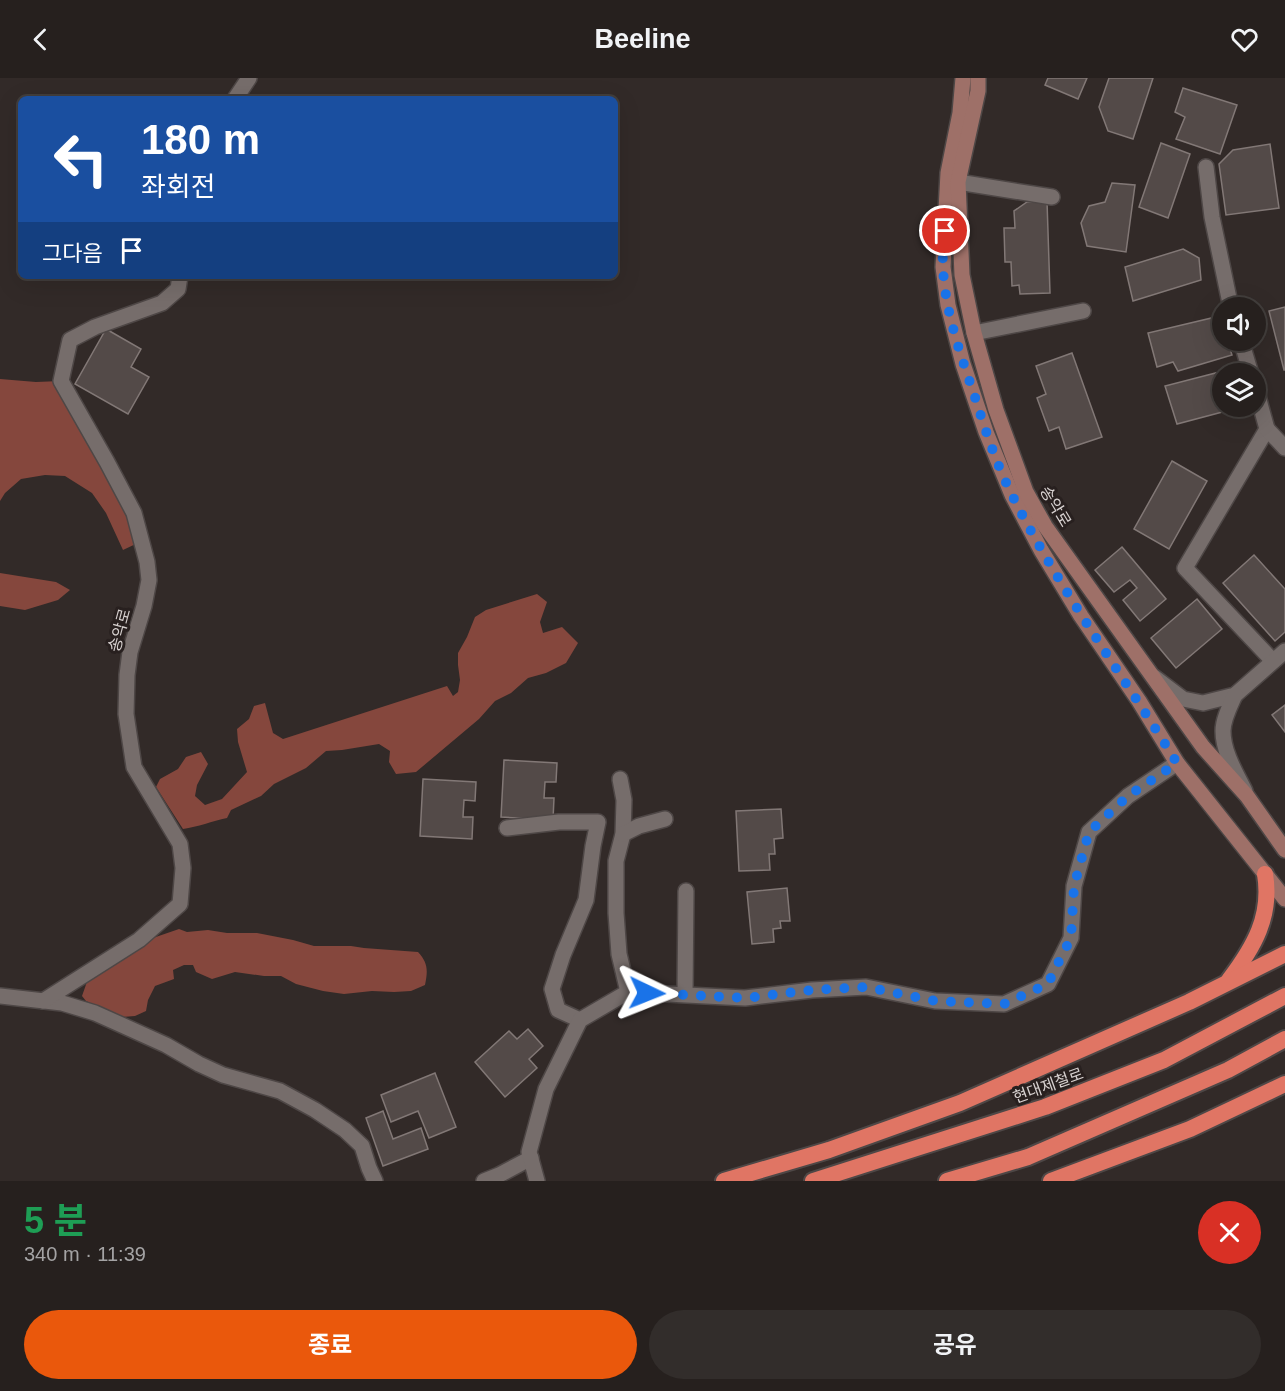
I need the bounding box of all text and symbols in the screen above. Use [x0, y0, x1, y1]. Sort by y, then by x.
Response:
icon: back [24, 23, 57, 56]
icon: heart [1228, 23, 1261, 56]
text: Beeline [594, 24, 691, 54]
text: 180 m [141, 116, 260, 163]
icon: left [42, 120, 120, 198]
text: 좌회전 [141, 172, 216, 202]
pin [919, 205, 970, 256]
icon: arrive [928, 214, 961, 247]
icon: arrive [115, 234, 148, 267]
text: 그다음 [42, 241, 103, 266]
map controls [1212, 297, 1266, 417]
button: sound [1212, 297, 1266, 351]
button: layers [1212, 363, 1266, 417]
street label: 송악로 [1037, 483, 1074, 530]
street label: 송악로 [106, 606, 133, 654]
position arrow [615, 961, 679, 1025]
street label: 현대제철로 [1011, 1065, 1086, 1106]
text: 5 분 [24, 1200, 87, 1241]
button: close [1198, 1201, 1261, 1264]
text: 340 m · 11:39 [24, 1243, 146, 1265]
button: 종료 [24, 1310, 637, 1379]
button: 공유 [649, 1310, 1261, 1379]

